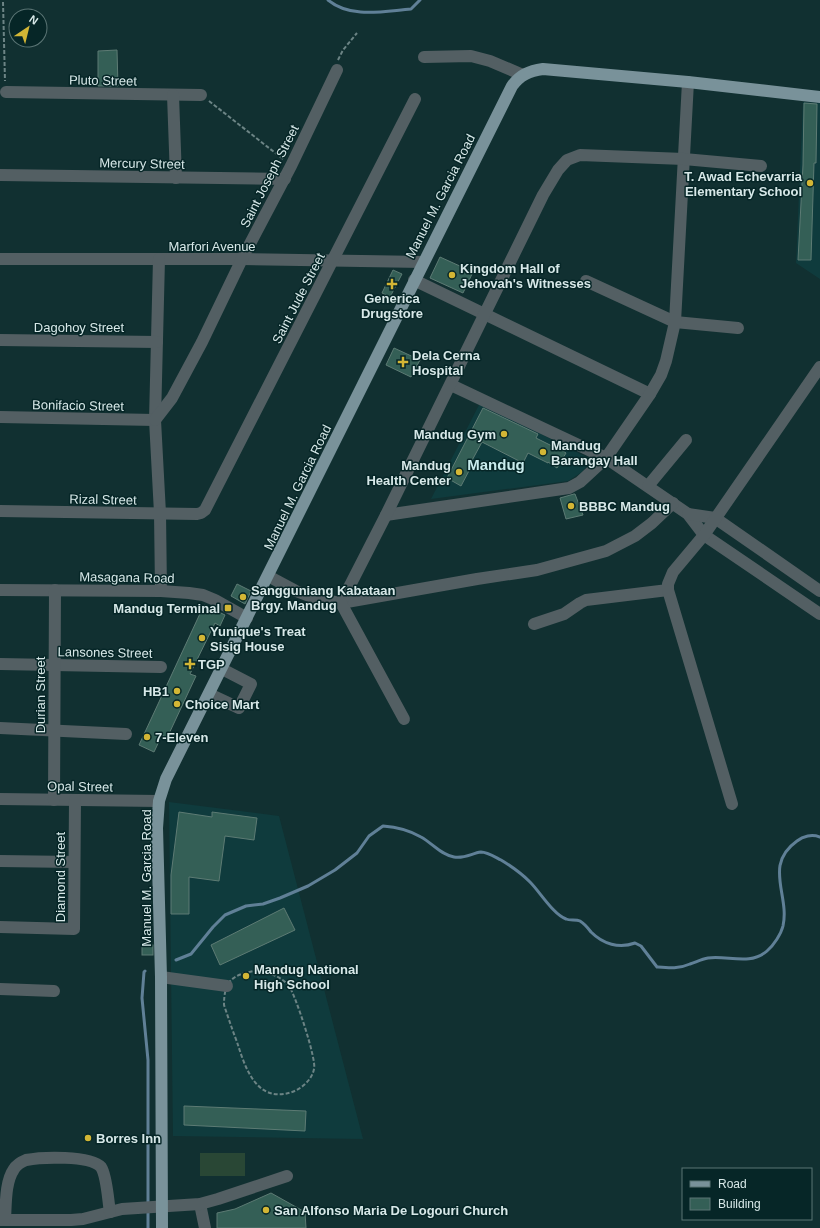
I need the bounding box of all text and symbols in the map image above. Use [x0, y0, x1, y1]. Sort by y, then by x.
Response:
north arrow [8, 8, 48, 48]
text: N [27, 13, 40, 27]
street label: Pluto Street [69, 72, 137, 89]
street label: Saint Joseph Street [237, 122, 302, 230]
street label: Manuel M. Garcia Road [403, 132, 478, 261]
street label: Mercury Street [99, 155, 185, 172]
place label: T. Awad Echevarria Elementary School [684, 169, 803, 199]
marker: T. Awad Echevarria Elementary School [805, 178, 815, 188]
street label: Marfori Avenue [168, 239, 256, 254]
street label: Saint Jude Street [269, 250, 328, 346]
place label: Kingdom Hall of Jehovah's Witnesses [460, 261, 591, 291]
marker: Kingdom Hall of Jehovah's Witnesses [447, 270, 457, 280]
marker: Generica Drugstore [387, 279, 397, 289]
place label: Generica Drugstore [361, 291, 423, 321]
street label: Dagohoy Street [34, 320, 125, 335]
place label: Dela Cerna Hospital [412, 348, 481, 378]
marker: Dela Cerna Hospital [397, 356, 409, 368]
street label: Bonifacio Street [32, 397, 124, 414]
street label: Manuel M. Garcia Road [261, 422, 334, 552]
place label: Mandug Gym [414, 427, 496, 442]
marker: Mandug Gym [499, 429, 509, 439]
place label: Mandug Barangay Hall [551, 438, 638, 468]
marker: Mandug Barangay Hall [538, 447, 548, 457]
district label: Mandug [467, 456, 525, 473]
place label: Mandug Health Center [366, 458, 451, 488]
marker: Mandug Health Center [454, 467, 464, 477]
street label: Rizal Street [69, 491, 137, 508]
place label: BBBC Mandug [579, 499, 670, 514]
marker: BBBC Mandug [566, 501, 576, 511]
street label: Masagana Road [79, 569, 175, 586]
place label: Sangguniang Kabataan Brgy. Mandug [251, 583, 396, 613]
marker: Sangguniang Kabataan Brgy. Mandug [238, 592, 248, 602]
place label: Mandug Terminal [113, 601, 220, 616]
marker: Mandug Terminal [223, 603, 233, 613]
place label: Yunique's Treat Sisig House [210, 624, 306, 654]
marker: Yunique's Treat Sisig House [197, 633, 207, 643]
street label: Lansones Street [58, 644, 153, 661]
street label: Durian Street [33, 656, 48, 733]
place label: TGP [198, 657, 225, 672]
marker: TGP [185, 659, 195, 669]
place label: HB1 [143, 684, 169, 699]
marker: HB1 [172, 686, 182, 696]
place label: Choice Mart [185, 697, 260, 712]
marker: Choice Mart [172, 699, 182, 709]
place label: 7-Eleven [155, 730, 209, 745]
marker: 7-Eleven [142, 732, 152, 742]
street label: Opal Street [47, 778, 113, 795]
street label: Manuel M. Garcia Road [139, 809, 154, 947]
street label: Diamond Street [53, 831, 68, 922]
place label: Mandug National High School [254, 962, 359, 992]
marker: Mandug National High School [241, 971, 251, 981]
place label: Borres Inn [96, 1131, 161, 1146]
marker: Borres Inn [83, 1133, 93, 1143]
legend [682, 1168, 812, 1220]
text: Road [718, 1177, 747, 1191]
text: Building [718, 1197, 761, 1211]
place label: San Alfonso Maria De Logouri Church [274, 1203, 508, 1218]
marker: San Alfonso Maria De Logouri Church [261, 1205, 271, 1215]

